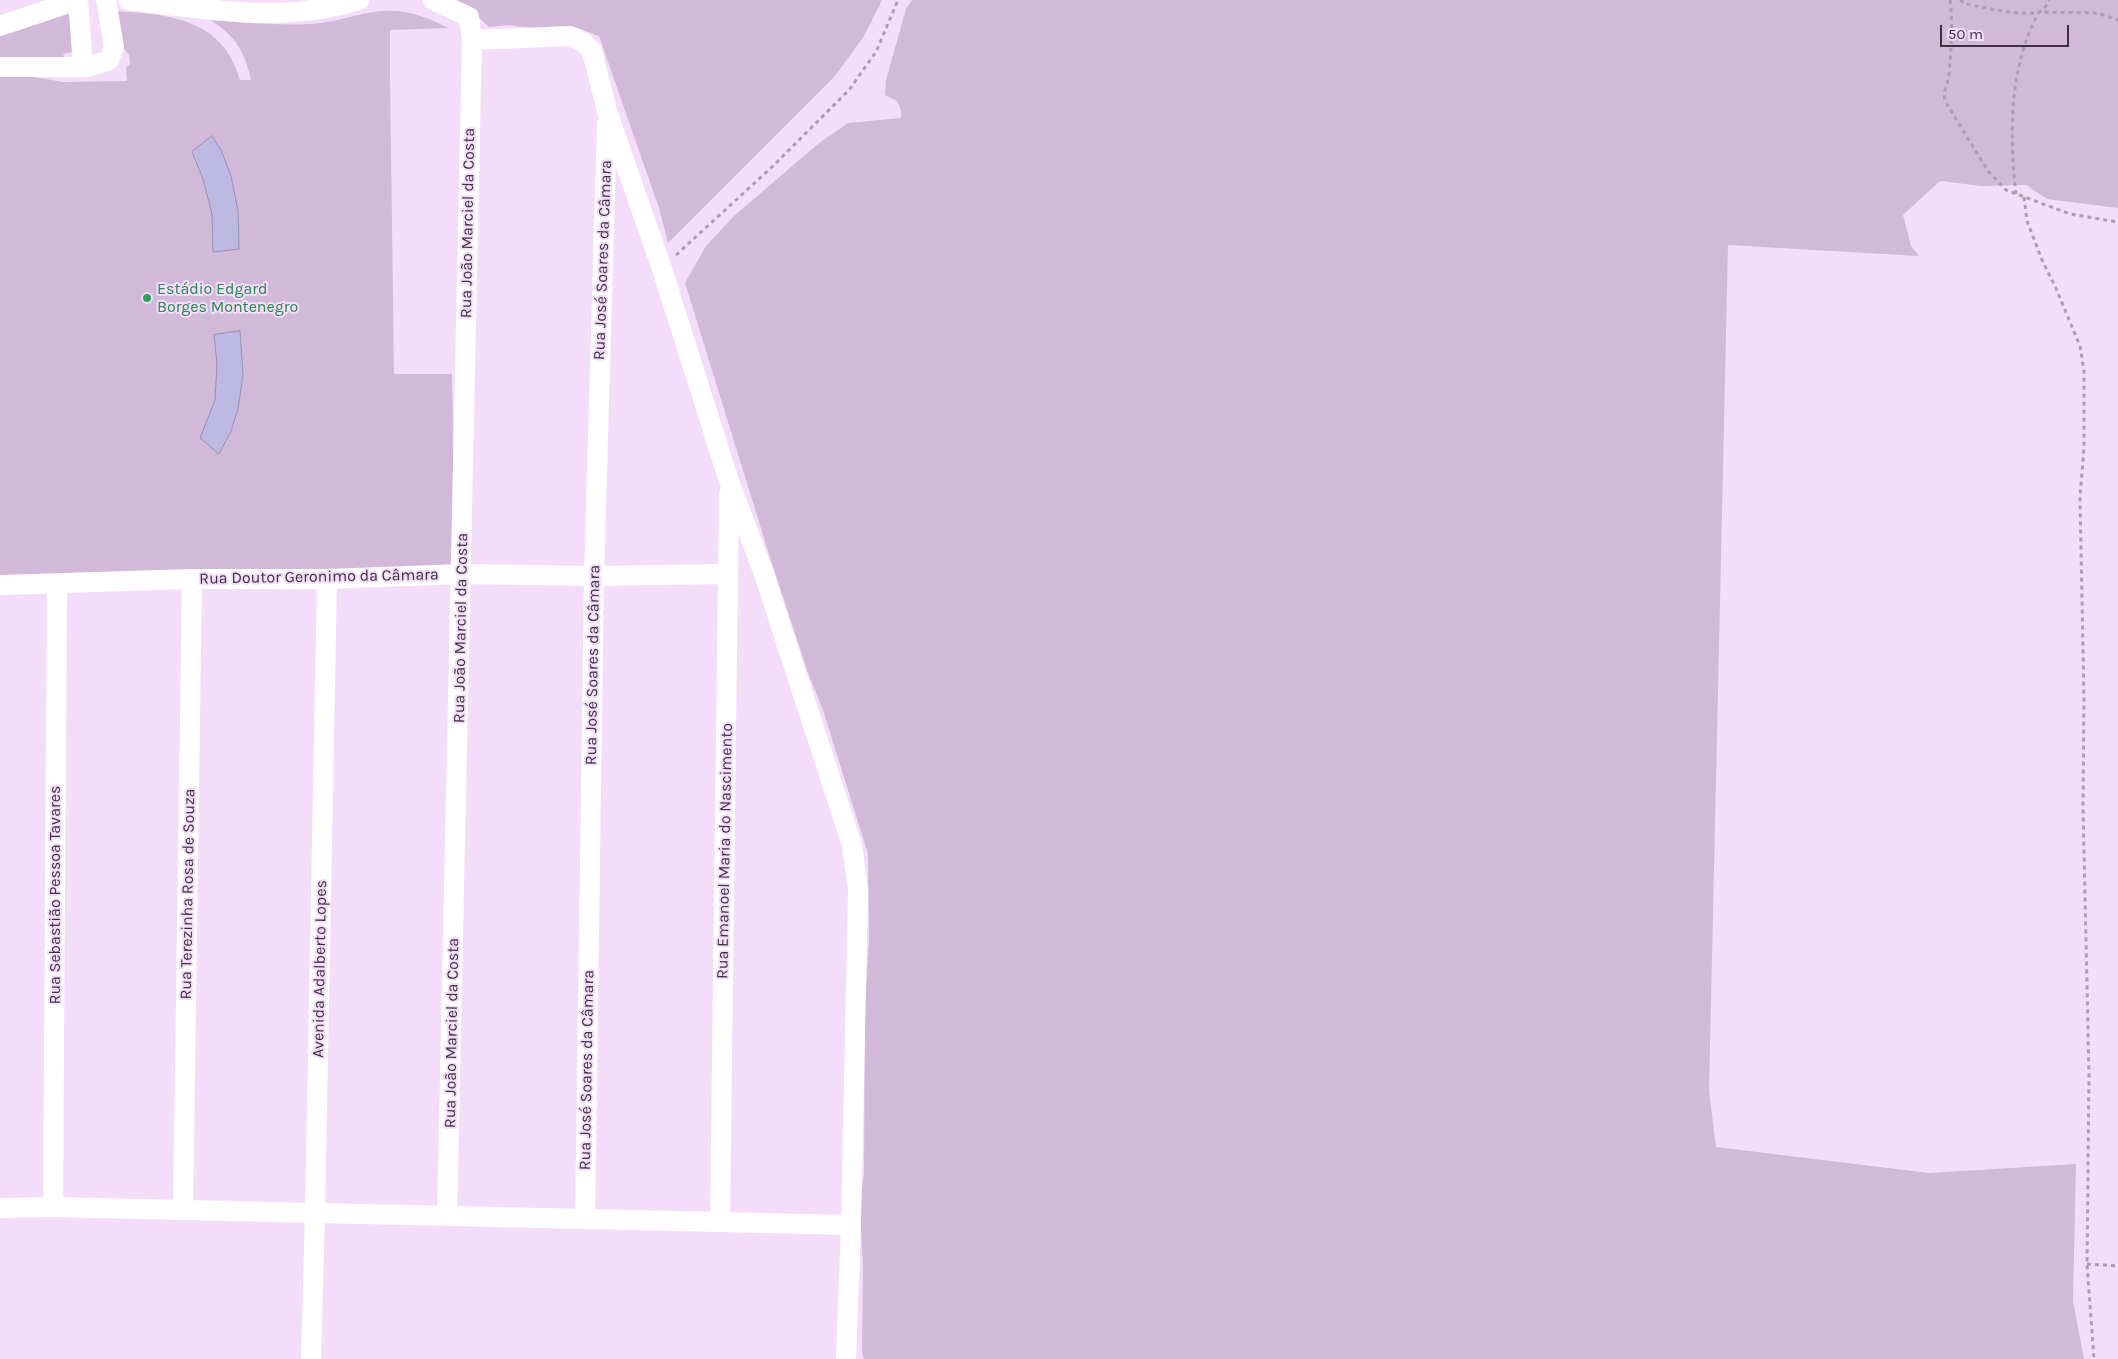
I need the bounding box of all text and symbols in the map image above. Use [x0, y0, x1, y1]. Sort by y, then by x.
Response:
scale bar [1943, 15, 2072, 47]
text: 50 m [1948, 25, 1983, 43]
street label: Rua João Marciel da Costa [457, 128, 479, 318]
street label: Rua José Soares da Câmara [590, 160, 616, 360]
place label: Estádio Edgard Borges Montenegro [157, 279, 298, 317]
marker: Estádio Edgard Borges Montenegro [141, 292, 153, 304]
street label: Rua João Marciel da Costa [450, 533, 472, 723]
street label: Rua Doutor Geronimo da Câmara [199, 565, 439, 589]
street label: Rua José Soares da Câmara [582, 565, 604, 765]
street label: Rua Emanoel Maria do Nascimento [713, 723, 737, 979]
street label: Rua Sebastião Pessoa Tavares [45, 786, 65, 1004]
street label: Rua Terezinha Rosa de Souza [177, 788, 199, 1000]
street label: Avenida Adalberto Lopes [309, 880, 331, 1058]
street label: Rua João Marciel da Costa [441, 938, 463, 1128]
street label: Rua José Soares da Câmara [576, 970, 598, 1170]

